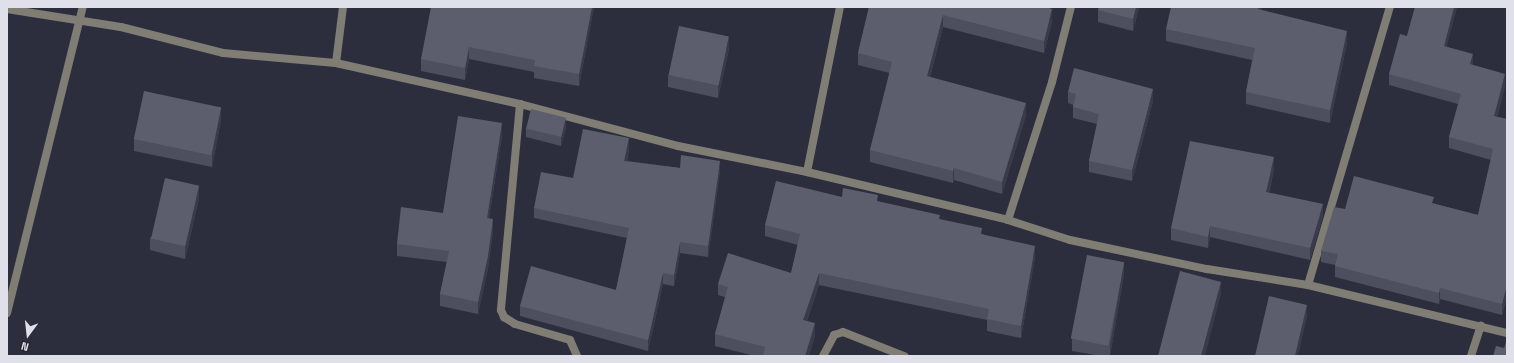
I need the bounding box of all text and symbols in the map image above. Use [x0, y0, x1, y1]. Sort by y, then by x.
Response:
north arrow [8, 315, 48, 355]
text: N [20, 339, 30, 354]

